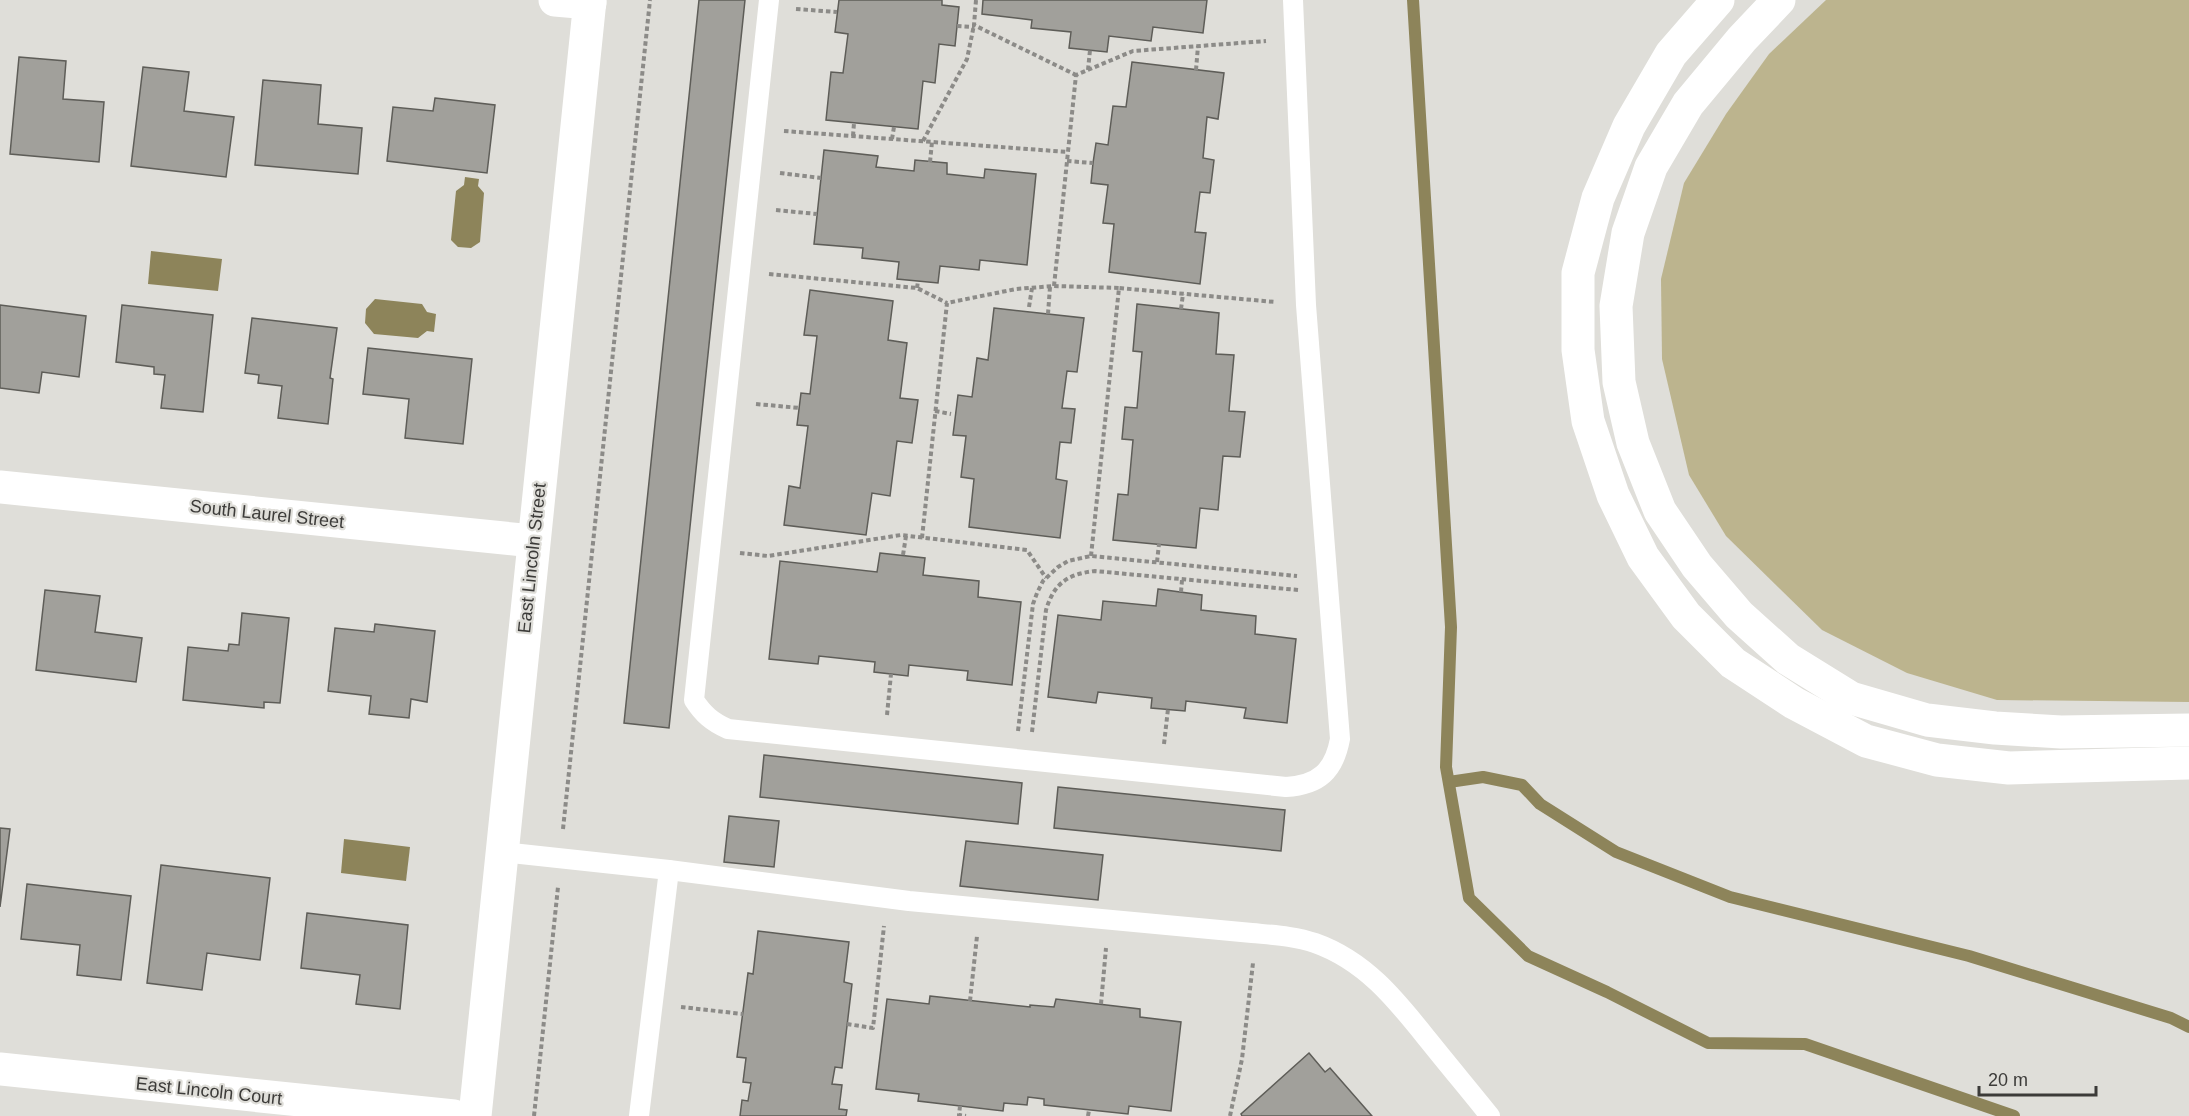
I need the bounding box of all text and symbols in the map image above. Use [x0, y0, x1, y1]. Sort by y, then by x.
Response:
street label: East Lincoln Street [514, 482, 550, 634]
street label: South Laurel Street [189, 496, 345, 532]
scale bar [1979, 1059, 2096, 1097]
text: 20 m [1988, 1070, 2028, 1090]
street label: East Lincoln Court [135, 1073, 283, 1109]

